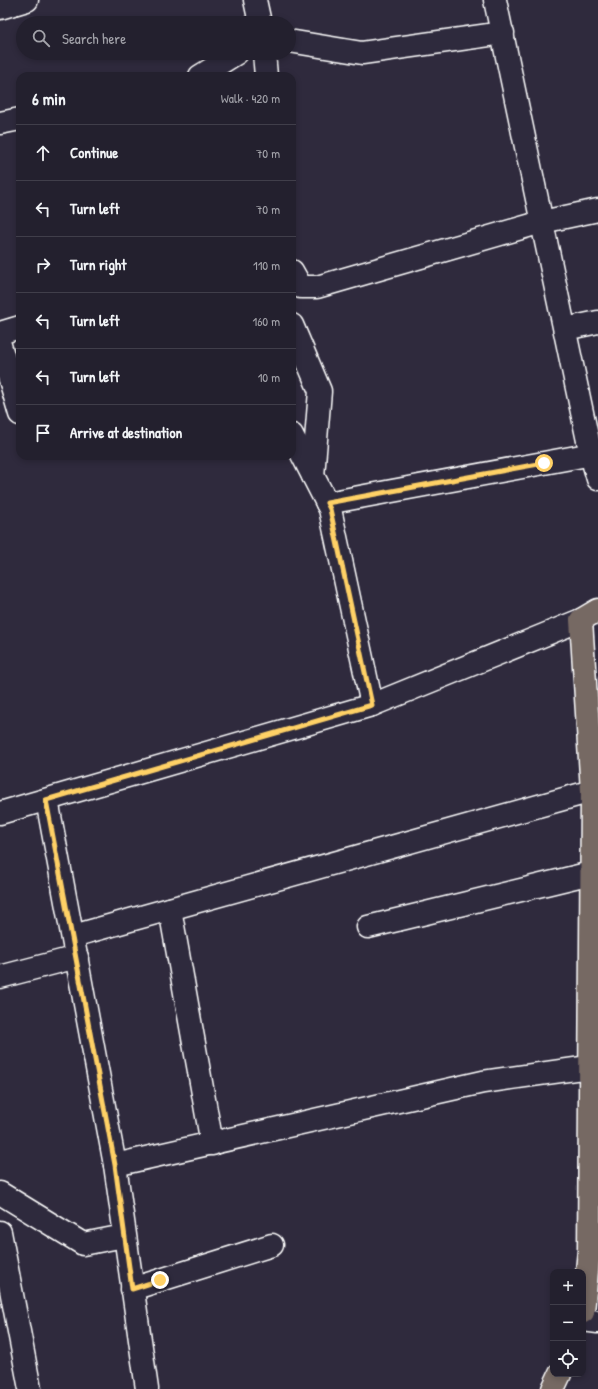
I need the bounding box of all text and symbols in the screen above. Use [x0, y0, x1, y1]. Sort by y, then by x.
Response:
search box [16, 16, 296, 60]
icon: search [30, 27, 52, 49]
text: Search here [62, 28, 126, 49]
text: 6 min [32, 87, 66, 110]
text: Walk · 420 m [221, 89, 280, 107]
icon: ahead [32, 142, 54, 164]
text: Continue [70, 142, 118, 163]
text: 70 m [256, 144, 280, 162]
icon: left [32, 198, 54, 220]
text: Turn left [70, 198, 120, 219]
text: 70 m [256, 200, 280, 218]
icon: right [32, 254, 54, 276]
text: Turn right [70, 254, 126, 275]
text: 110 m [253, 256, 280, 274]
icon: left [32, 310, 54, 332]
text: Turn left [70, 310, 120, 331]
text: 160 m [252, 312, 280, 330]
icon: left [32, 366, 54, 388]
text: Turn left [70, 366, 120, 387]
text: 10 m [258, 368, 280, 386]
icon: arrive [32, 422, 54, 444]
text: Arrive at destination [70, 422, 182, 443]
route start [535, 454, 553, 472]
map controls [550, 1269, 586, 1377]
button: + [550, 1269, 586, 1305]
route end [151, 1271, 169, 1289]
button: − [550, 1305, 586, 1341]
button: locate [550, 1341, 586, 1377]

